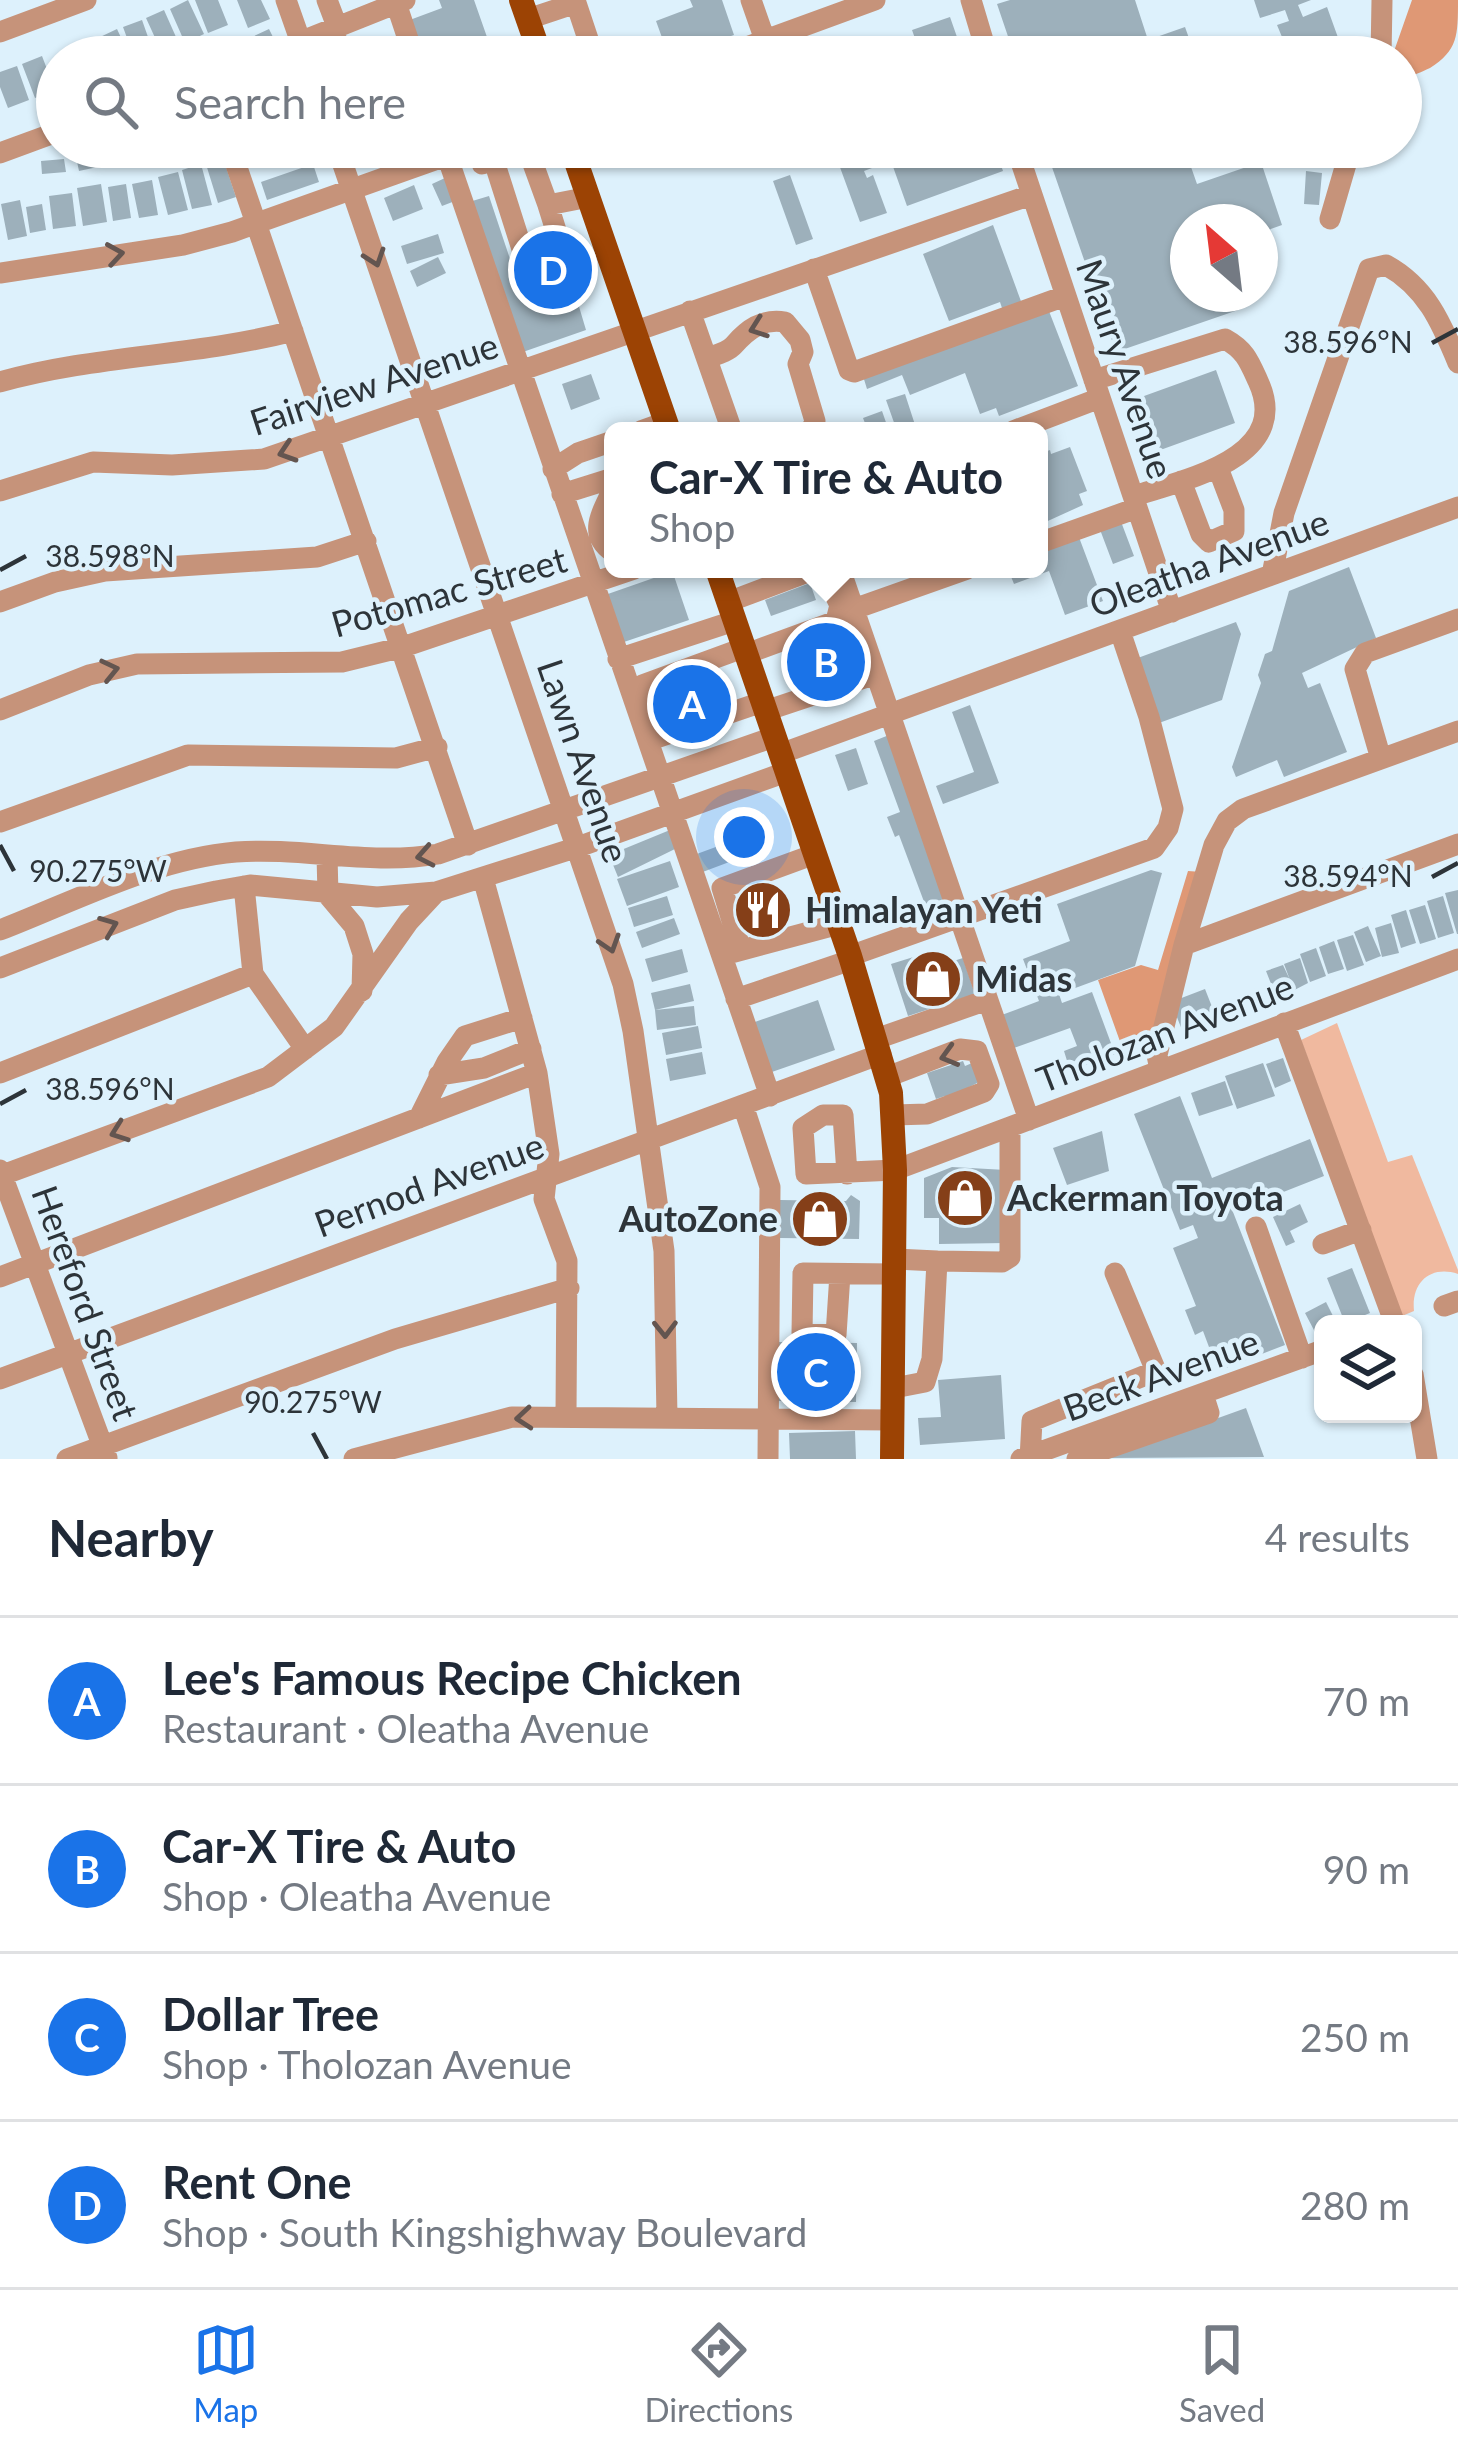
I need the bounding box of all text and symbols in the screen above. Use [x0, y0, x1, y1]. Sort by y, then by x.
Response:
search box [36, 36, 1422, 168]
icon: search [78, 69, 144, 135]
text: Search here [174, 75, 406, 129]
north arrow [1170, 204, 1278, 312]
pin: D [514, 225, 592, 315]
one-way arrow [105, 242, 125, 268]
one-way arrow [361, 246, 385, 267]
street label: Maury Avenue [1068, 253, 1184, 484]
one-way arrow [749, 314, 770, 338]
street label: Fairview Avenue [244, 322, 503, 444]
text: 38.596°N [1283, 323, 1413, 359]
popup [604, 422, 1048, 578]
one-way arrow [277, 438, 298, 463]
text: Car-X Tire & Auto [649, 450, 1003, 504]
street label: Oleatha Avenue [1083, 498, 1334, 626]
text: Shop [649, 504, 735, 550]
street label: Potomac Street [326, 536, 572, 646]
text: 38.598°N [45, 537, 175, 573]
pin: B [787, 617, 865, 707]
street label: Lawn Avenue [529, 653, 639, 868]
one-way arrow [99, 659, 119, 684]
pin: A [653, 659, 731, 749]
your location [714, 807, 774, 867]
one-way arrow [415, 842, 435, 868]
text: 90.275°W [29, 852, 167, 888]
text: 38.594°N [1283, 857, 1413, 893]
restaurant icon: Himalayan Yeti [732, 879, 794, 941]
place label: Himalayan Yeti [805, 887, 1043, 931]
one-way arrow [97, 915, 118, 940]
one-way arrow [595, 933, 620, 954]
shop icon: Midas [902, 948, 964, 1010]
place label: Midas [975, 956, 1072, 1000]
street label: Tholozan Avenue [1030, 963, 1299, 1101]
one-way arrow [939, 1042, 960, 1067]
text: 38.596°N [45, 1070, 175, 1106]
one-way arrow [109, 1118, 130, 1143]
street label: Pernod Avenue [308, 1122, 549, 1246]
shop icon: Ackerman Toyota [934, 1167, 996, 1229]
place label: Ackerman Toyota [1006, 1175, 1284, 1219]
street label: Hereford Street [23, 1179, 149, 1426]
shop icon: AutoZone [789, 1188, 851, 1250]
place label: AutoZone [618, 1196, 778, 1240]
map controls [1314, 1315, 1422, 1423]
button: layers [1314, 1315, 1422, 1423]
street label: Beck Avenue [1057, 1318, 1264, 1430]
one-way arrow [652, 1321, 678, 1339]
pin: C [777, 1327, 855, 1417]
text: 90.275°W [244, 1383, 382, 1419]
one-way arrow [514, 1404, 533, 1430]
text: Nearby [48, 1507, 214, 1568]
text: 4 results [1265, 1514, 1410, 1560]
text: Lee's Famous Recipe Chicken [162, 1651, 742, 1705]
text: A [73, 1678, 101, 1724]
text: 70 m [1323, 1678, 1410, 1724]
text: Restaurant · Oleatha Avenue [162, 1705, 649, 1751]
text: Car-X Tire & Auto [162, 1819, 516, 1873]
text: B [74, 1846, 100, 1892]
text: 90 m [1323, 1846, 1410, 1892]
text: Shop · Oleatha Avenue [162, 1873, 551, 1919]
text: Dollar Tree [162, 1987, 379, 2041]
text: C [74, 2014, 100, 2060]
text: 250 m [1300, 2014, 1410, 2060]
text: Shop · Tholozan Avenue [162, 2041, 572, 2087]
text: Rent One [162, 2155, 352, 2209]
text: D [72, 2182, 102, 2228]
text: 280 m [1300, 2182, 1410, 2228]
text: Shop · South Kingshighway Boulevard [162, 2209, 807, 2255]
tab: Map [193, 2317, 259, 2429]
tab: Directions [644, 2317, 793, 2429]
tab: Saved [1179, 2317, 1265, 2429]

